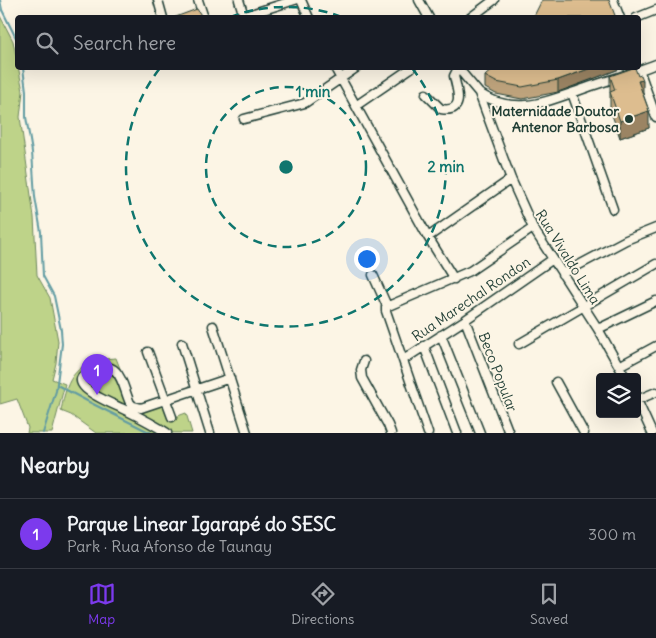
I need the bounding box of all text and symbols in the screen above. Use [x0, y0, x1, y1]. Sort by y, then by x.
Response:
search box [15, 15, 641, 70]
icon: search [33, 29, 61, 57]
text: Search here [73, 31, 176, 55]
text: 1 min [296, 82, 331, 101]
place label: Maternidade Doutor Antenor Barbosa [491, 102, 619, 136]
marker: Maternidade Doutor Antenor Barbosa [623, 113, 635, 125]
text: 2 min [428, 157, 465, 176]
centre of rings [277, 158, 295, 176]
street label: Rua Vivaldo Lima [532, 206, 604, 308]
your location [354, 246, 380, 272]
street label: Rua Marechal Rondon [408, 253, 534, 345]
street label: Beco Popular [475, 330, 522, 415]
pin: 1 [81, 354, 113, 395]
map controls [596, 373, 641, 418]
button: layers [596, 373, 641, 418]
text: Nearby [20, 452, 90, 479]
text: Parque Linear Igarapé do SESC [67, 512, 336, 536]
text: 1 [33, 524, 39, 544]
text: 300 m [588, 524, 636, 544]
text: Park · Rua Afonso de Taunay [67, 536, 272, 556]
tab: Map [88, 580, 116, 628]
tab: Directions [291, 580, 354, 628]
tab: Saved [530, 580, 568, 628]

